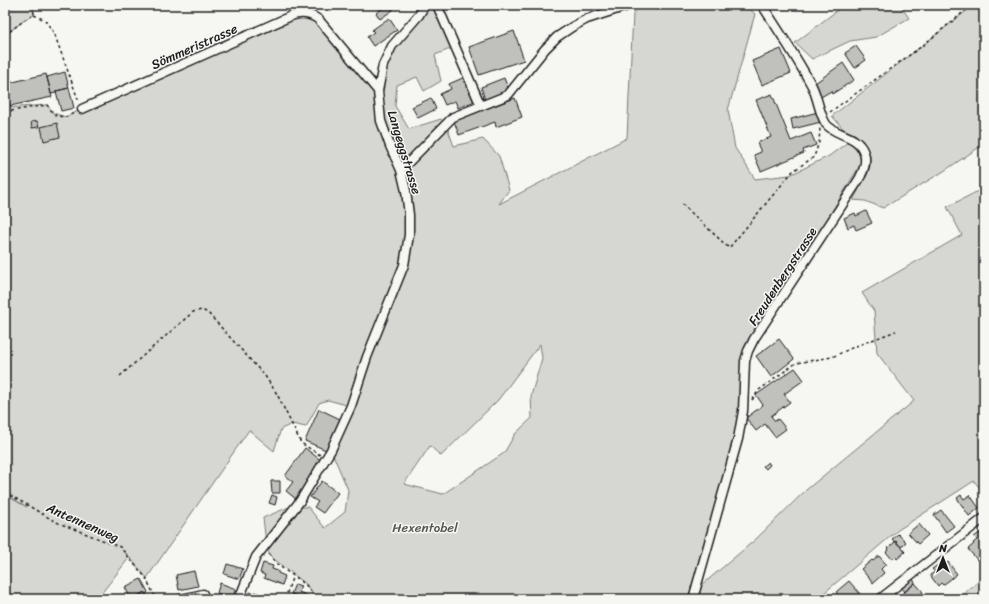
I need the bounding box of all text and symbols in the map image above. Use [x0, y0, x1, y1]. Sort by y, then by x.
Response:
street label: Sömmeristrasse [147, 17, 241, 76]
street label: Langeggstrasse [381, 107, 428, 197]
street label: Freudenbergstrasse [742, 222, 823, 330]
street label: Antennenweg [42, 496, 123, 549]
park label: Hexentobel [392, 516, 458, 539]
north arrow [923, 538, 963, 578]
text: N [938, 539, 947, 558]

